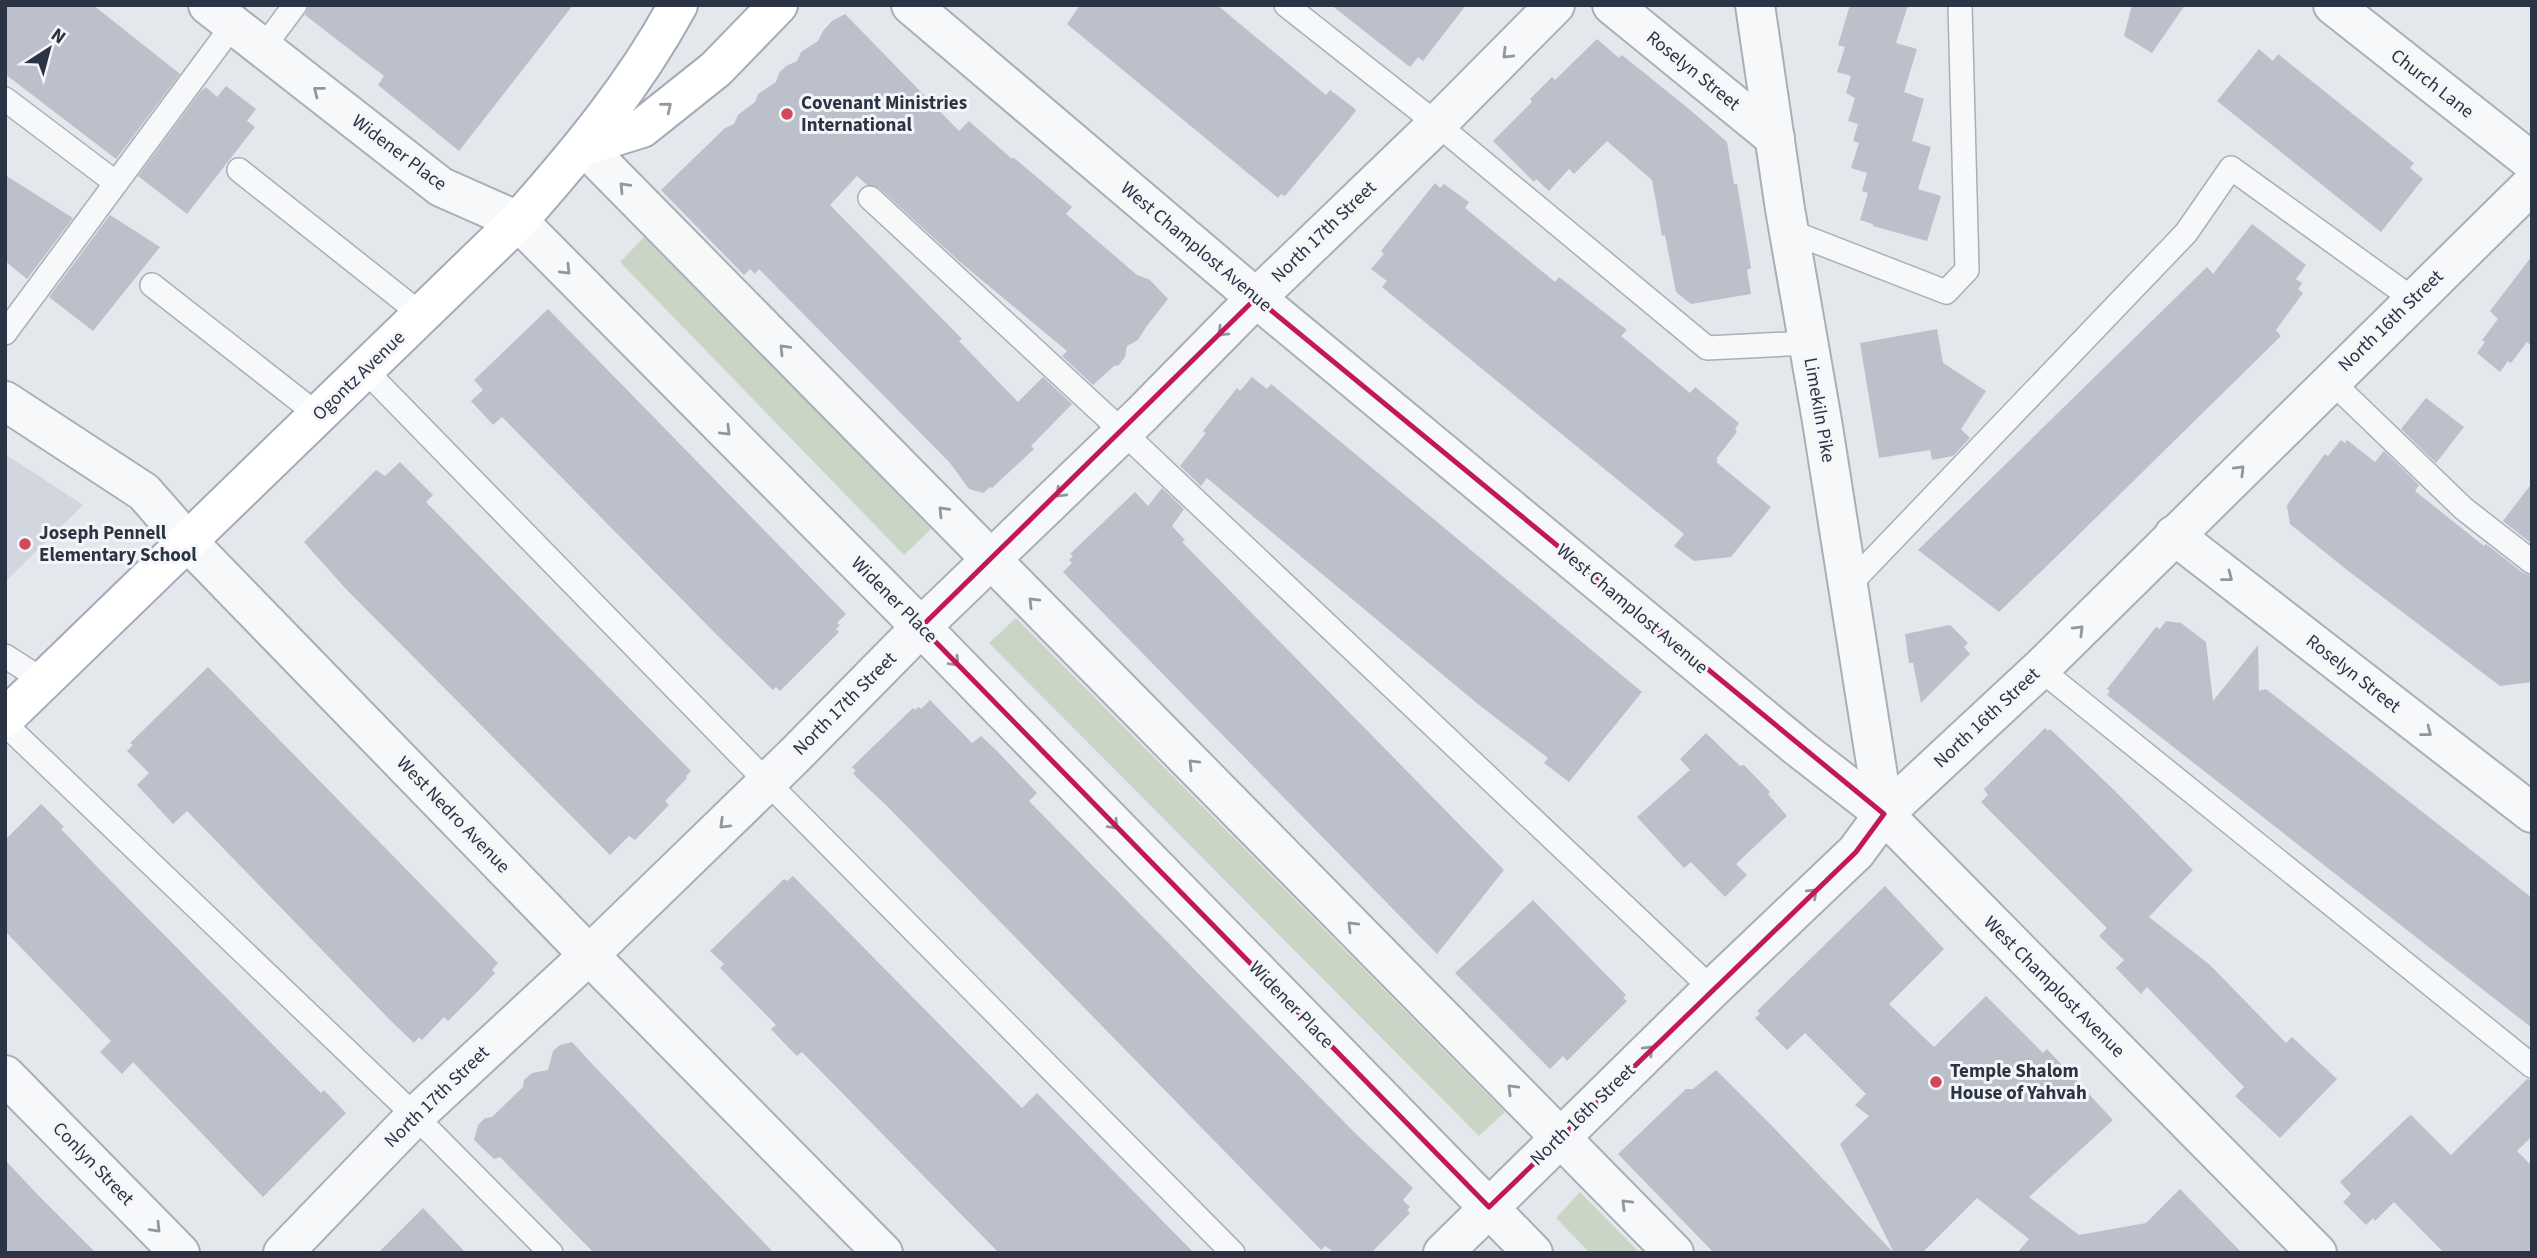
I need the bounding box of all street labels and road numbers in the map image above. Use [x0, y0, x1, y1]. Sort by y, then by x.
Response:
street label: Roselyn Street [1640, 25, 1746, 118]
street label: Church Lane [2385, 43, 2479, 125]
street label: Widener Place [346, 108, 452, 198]
street label: North 17th Street [1265, 174, 1383, 289]
street label: West Champlost Avenue [1114, 175, 1278, 319]
street label: North 16th Street [2332, 263, 2450, 378]
street label: Ogontz Avenue [307, 325, 411, 427]
street label: Limekiln Pike [1796, 355, 1842, 465]
street label: West Champlost Avenue [1550, 537, 1714, 681]
street label: Widener Place [845, 551, 943, 649]
street label: Roselyn Street [2300, 628, 2407, 720]
street label: North 17th Street [787, 646, 903, 762]
street label: North 16th Street [1928, 661, 2047, 775]
street label: West Nedro Avenue [390, 750, 516, 880]
street label: West Champlost Avenue [1977, 910, 2131, 1064]
street label: Widener Place [1242, 955, 1340, 1055]
street label: North 17th Street [378, 1039, 496, 1154]
street label: North 16th Street [1524, 1057, 1642, 1172]
street label: Conlyn Street [46, 1116, 140, 1212]

